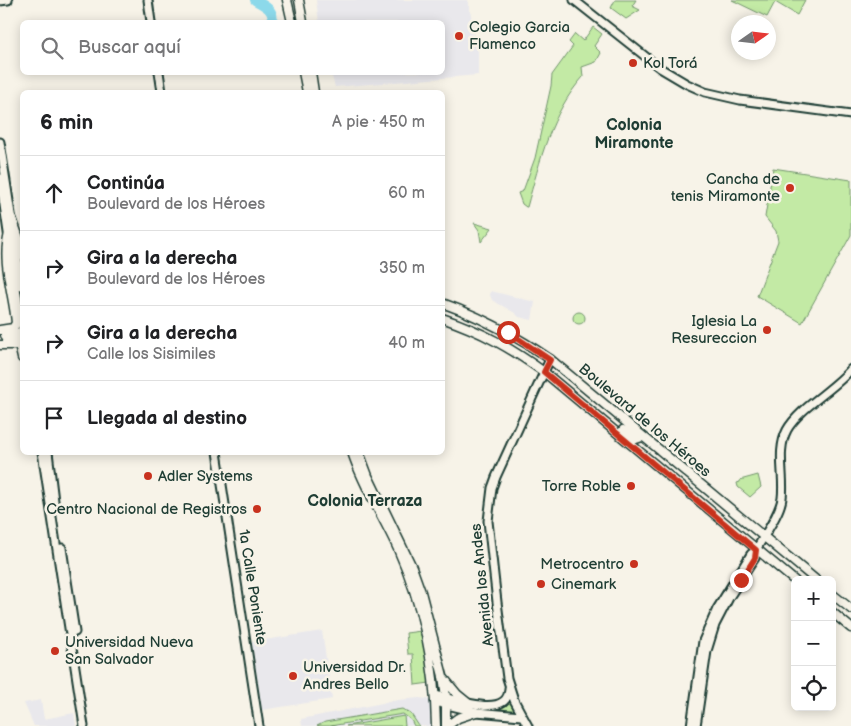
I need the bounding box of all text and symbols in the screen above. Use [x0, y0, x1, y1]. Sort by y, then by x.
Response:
north arrow [731, 15, 776, 60]
place label: Colegio Garcia Flamenco [469, 18, 570, 54]
search box [20, 20, 445, 75]
marker: Colegio Garcia Flamenco [453, 30, 465, 42]
icon: search [38, 34, 66, 62]
text: Buscar aquí [78, 36, 181, 59]
place label: Kol Torá [643, 54, 698, 73]
marker: Kol Torá [627, 57, 639, 69]
text: 6 min [40, 110, 93, 135]
text: A pie · 450 m [332, 113, 425, 132]
district label: Colonia Miramonte [595, 116, 673, 153]
place label: Cancha de tenis Miramonte [671, 170, 780, 206]
text: Continúa [87, 172, 165, 195]
icon: ahead [40, 179, 68, 207]
marker: Cancha de tenis Miramonte [784, 182, 796, 194]
text: 60 m [388, 184, 425, 203]
text: Boulevard de los Héroes [87, 195, 265, 214]
text: Gira a la derecha [87, 247, 237, 270]
icon: right [40, 254, 68, 282]
text: 350 m [379, 259, 425, 278]
text: Boulevard de los Héroes [87, 270, 265, 289]
place label: Iglesia La Resureccion [671, 312, 757, 348]
route start [497, 321, 520, 344]
text: Gira a la derecha [87, 322, 237, 345]
marker: Iglesia La Resureccion [761, 324, 773, 336]
icon: right [40, 329, 68, 357]
text: 40 m [388, 334, 425, 353]
text: Calle los Sisimiles [87, 345, 216, 364]
street label: Boulevard de los Héroes [575, 359, 715, 482]
icon: arrive [40, 404, 68, 432]
text: Llegada al destino [87, 407, 247, 430]
place label: Adler Systems [158, 467, 253, 486]
marker: Adler Systems [142, 470, 154, 482]
place label: Torre Roble [542, 477, 621, 496]
marker: Torre Roble [625, 480, 637, 492]
district label: Colonia Terraza [308, 492, 422, 511]
place label: Centro Nacional de Registros [46, 500, 248, 519]
marker: Centro Nacional de Registros [251, 503, 263, 515]
street label: Avenida los Andes [467, 522, 498, 647]
street label: 1a Calle Poniente [234, 528, 271, 646]
place label: Metrocentro [540, 555, 624, 574]
marker: Metrocentro [628, 558, 640, 570]
route end [730, 569, 753, 592]
place label: Cinemark [551, 575, 617, 594]
map controls [791, 576, 836, 711]
button: + [791, 576, 836, 621]
marker: Cinemark [535, 578, 547, 590]
button: − [791, 621, 836, 666]
place label: Universidad Nueva San Salvador [65, 633, 193, 669]
marker: Universidad Nueva San Salvador [49, 645, 61, 657]
place label: Universidad Dr. Andres Bello [303, 658, 406, 694]
button: locate [791, 666, 836, 711]
marker: Universidad Dr. Andres Bello [287, 670, 299, 682]

